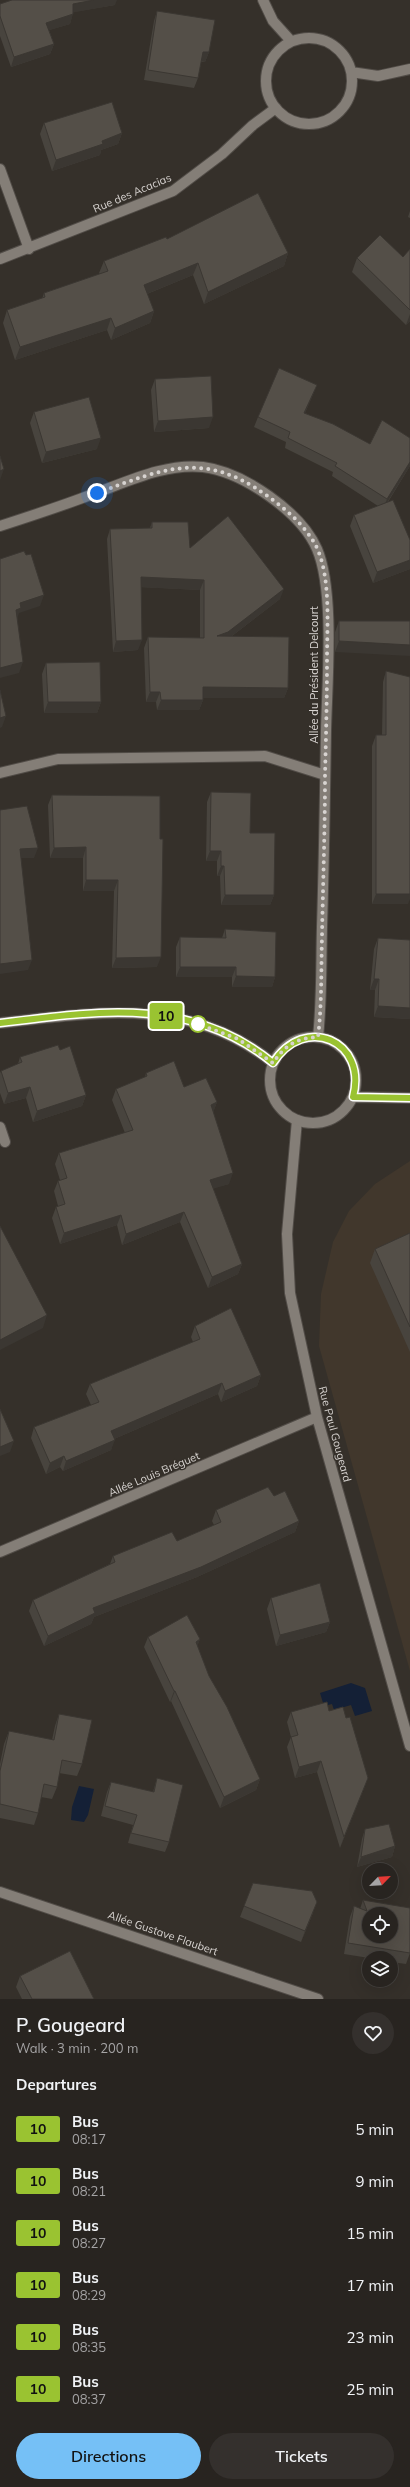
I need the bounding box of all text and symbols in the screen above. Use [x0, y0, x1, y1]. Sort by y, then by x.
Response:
street label: Rue des Acacias [91, 170, 173, 216]
your location [87, 483, 107, 503]
street label: Allée du Président Delcourt [307, 606, 321, 744]
line badge: 10 [148, 1003, 184, 1029]
text: 10 [158, 1007, 174, 1025]
unlabelled marker [189, 1015, 207, 1033]
street label: Rue Paul Gougeard [315, 1385, 355, 1483]
street label: Allée Louis Bréguet [106, 1448, 202, 1500]
north arrow [362, 1863, 398, 1899]
map controls [362, 1863, 398, 1987]
button: locate [362, 1907, 398, 1943]
street label: Allée Gustave Flaubert [106, 1908, 220, 1958]
button: layers [362, 1951, 398, 1987]
button: heart [352, 2012, 394, 2054]
text: P. Gougeard [16, 2013, 125, 2037]
text: Walk · 3 min · 200 m [16, 2040, 138, 2056]
text: Departures [16, 2075, 97, 2094]
text: Bus [72, 2112, 99, 2131]
text: 10 [30, 2120, 46, 2138]
text: 5 min [356, 2120, 394, 2139]
text: 08:17 [72, 2131, 106, 2147]
text: Bus [72, 2164, 99, 2183]
text: 10 [30, 2172, 46, 2190]
text: 9 min [356, 2172, 394, 2191]
text: 08:21 [72, 2183, 106, 2199]
text: Bus [72, 2216, 99, 2235]
text: 10 [30, 2224, 46, 2242]
text: 15 min [347, 2224, 394, 2243]
text: 08:27 [72, 2235, 106, 2251]
text: Bus [72, 2268, 99, 2287]
text: 10 [30, 2276, 46, 2294]
text: 17 min [347, 2276, 394, 2295]
text: 08:29 [72, 2287, 106, 2303]
text: Bus [72, 2320, 99, 2339]
text: 10 [30, 2328, 46, 2346]
text: 23 min [347, 2328, 394, 2347]
text: 08:35 [72, 2339, 106, 2355]
text: Bus [72, 2372, 99, 2391]
text: 10 [30, 2380, 46, 2398]
text: 25 min [347, 2380, 394, 2399]
text: 08:37 [72, 2391, 106, 2407]
button: Directions [16, 2433, 201, 2479]
button: Tickets [209, 2433, 394, 2479]

